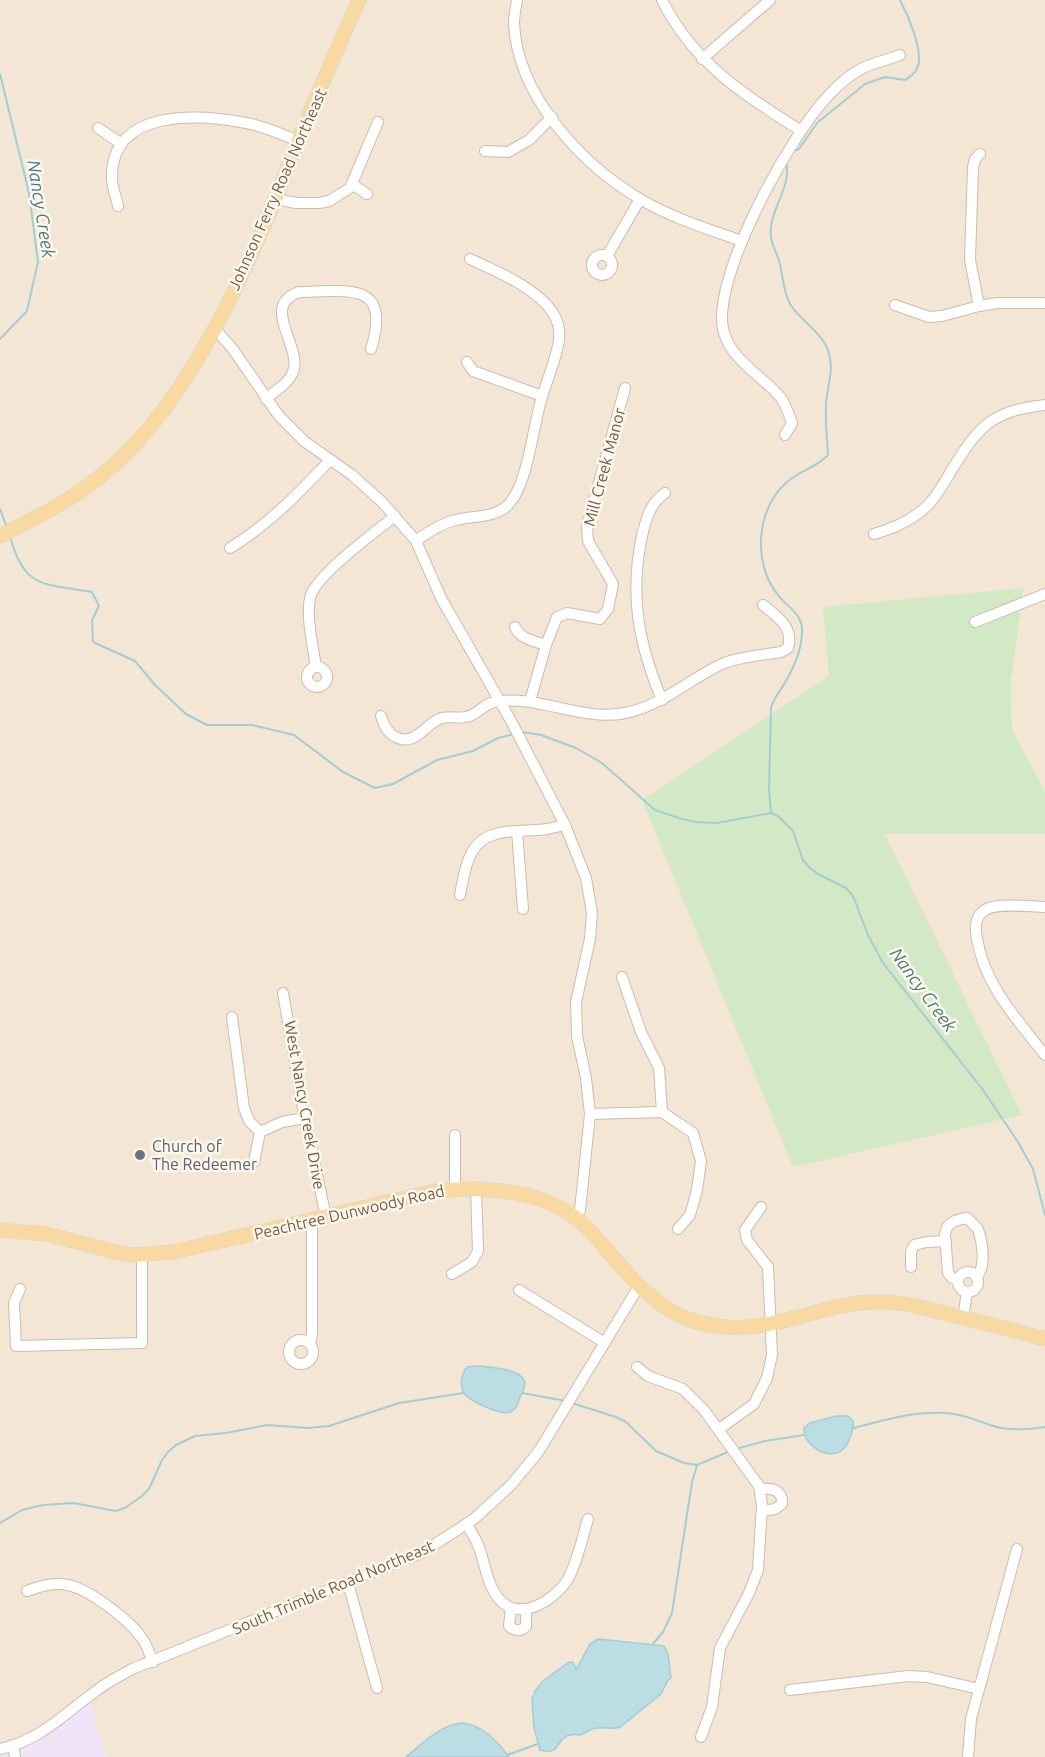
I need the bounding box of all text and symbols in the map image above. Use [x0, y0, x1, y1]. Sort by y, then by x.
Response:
street label: Johnson Ferry Road Northeast [224, 85, 330, 293]
water label: Nancy Creek [24, 158, 60, 260]
street label: Mill Creek Manor [580, 406, 628, 528]
water label: Nancy Creek [887, 943, 961, 1036]
street label: West Nancy Creek Drive [281, 1019, 329, 1191]
place label: Church of The Redeemer [152, 1137, 257, 1173]
marker: Church of The Redeemer [133, 1148, 147, 1162]
street label: Peachtree Dunwoody Road [252, 1181, 446, 1243]
street label: South Trimble Road Northeast [230, 1536, 437, 1638]

